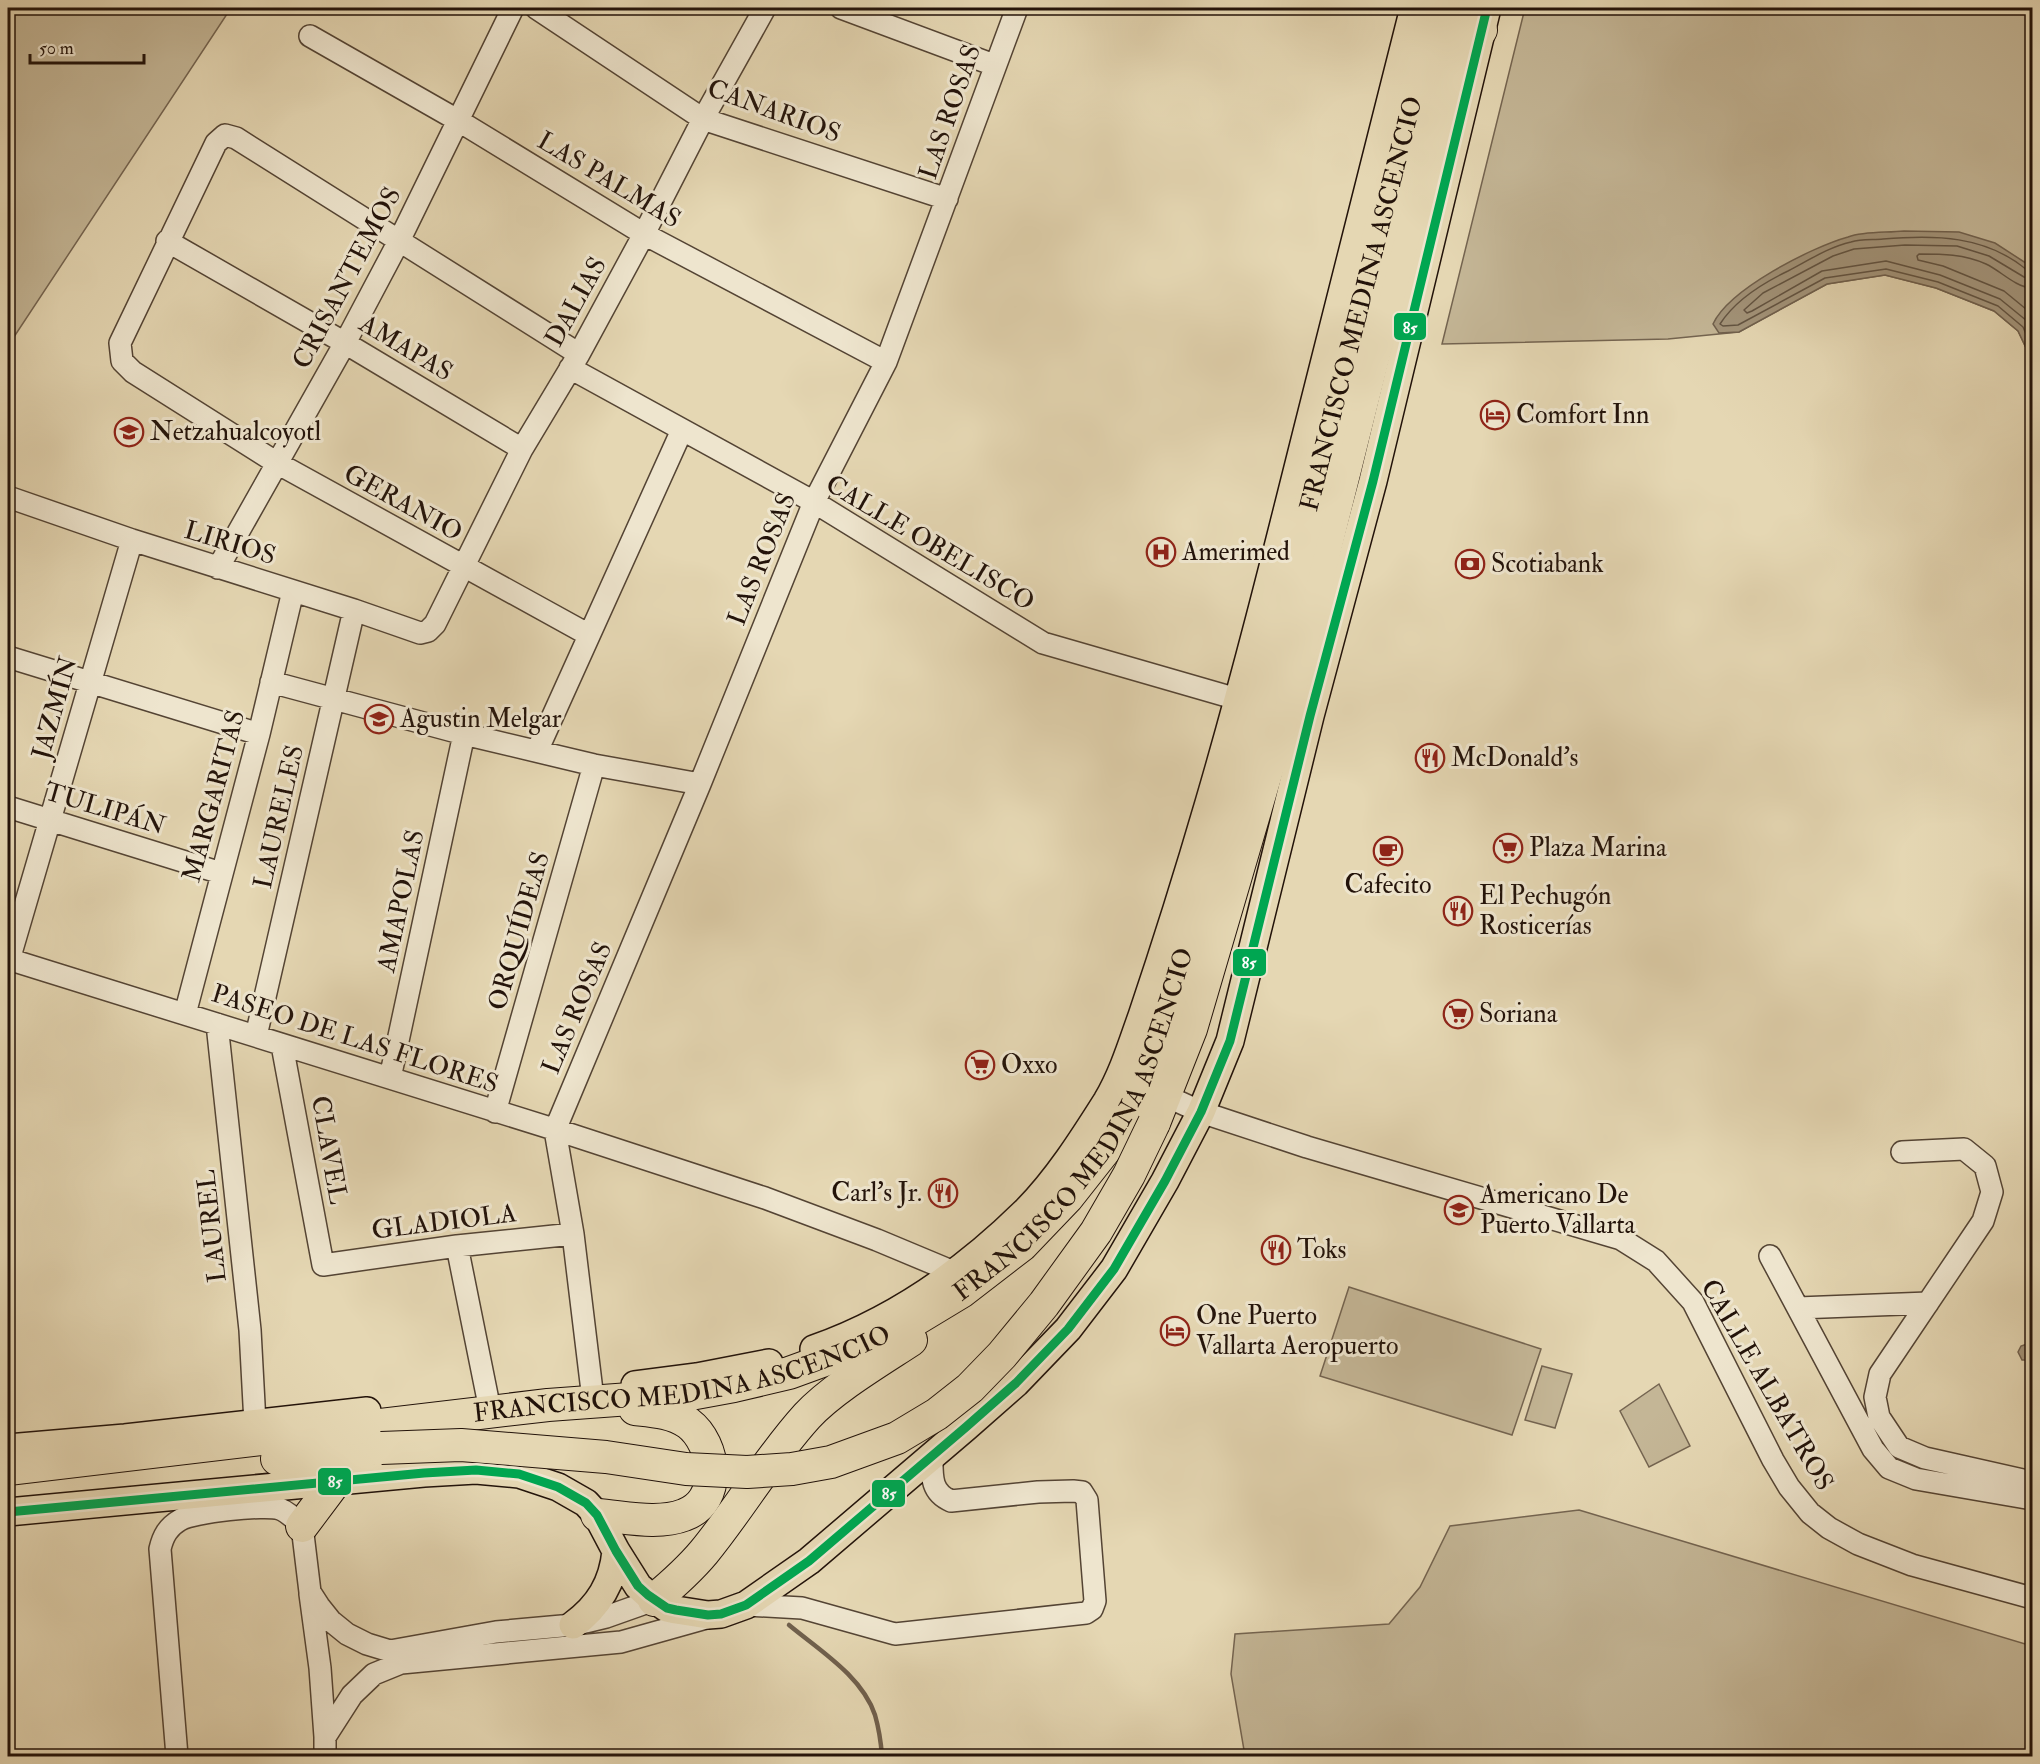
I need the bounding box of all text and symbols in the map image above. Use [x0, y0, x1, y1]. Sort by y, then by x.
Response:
scale bar [30, 27, 144, 65]
text: 50 m [39, 37, 74, 60]
street label: LAS ROSAS [912, 40, 988, 184]
street label: CANARIOS [703, 72, 845, 150]
street label: FRANCISCO MEDINA ASCENCIO [1293, 93, 1430, 514]
street label: LAS PALMAS [531, 125, 687, 235]
street label: CRISANTEMOS [286, 182, 408, 374]
street label: DALIAS [538, 252, 614, 352]
street label: AMAPAS [353, 307, 459, 388]
line badge: 85 [1393, 312, 1427, 341]
text: 85 [1403, 318, 1418, 338]
hotel icon: Comfort Inn [1479, 399, 1511, 431]
place label: Comfort Inn [1516, 399, 1649, 431]
school or university icon: Netzahualcoyotl [113, 416, 145, 448]
place label: Netzahualcoyotl [150, 416, 321, 448]
street label: GERANIO [338, 457, 468, 549]
street label: CALLE OBELISCO [820, 468, 1040, 618]
street label: LAS ROSAS [721, 488, 803, 630]
street label: LIRIOS [180, 514, 280, 572]
hospital icon: Amerimed [1145, 536, 1177, 568]
place label: Amerimed [1181, 536, 1290, 568]
bank icon: Scotiabank [1454, 548, 1486, 580]
place label: Scotiabank [1491, 548, 1604, 580]
street label: JAZMÍN [23, 652, 85, 764]
school or university icon: Agustin Melgar [363, 703, 395, 735]
place label: Agustin Melgar [399, 703, 562, 735]
street label: MARGARITAS [176, 706, 252, 886]
street label: LAURELES [247, 742, 311, 892]
restaurant icon: McDonald's [1414, 742, 1446, 774]
place label: McDonald's [1451, 742, 1578, 774]
street label: TULIPÁN [41, 774, 171, 843]
street label: AMAPOLAS [370, 827, 432, 976]
supermarket icon: Plaza Marina [1492, 832, 1524, 864]
place label: Plaza Marina [1529, 832, 1667, 864]
cafe icon: Cafecito [1372, 835, 1404, 867]
street label: ORQUÍDEAS [479, 847, 557, 1014]
place label: Cafecito [1345, 869, 1431, 901]
place label: El Pechugón Rosticerías [1479, 880, 1611, 942]
restaurant icon: El Pechugón Rosticerías [1442, 895, 1474, 927]
street label: LAS ROSAS [535, 937, 619, 1079]
street label: FRANCISCO MEDINA ASCENCIO [947, 944, 1201, 1308]
line badge: 85 [1232, 948, 1267, 977]
text: 85 [1242, 953, 1257, 973]
street label: PASEO DE LAS FLORES [208, 978, 502, 1100]
supermarket icon: Soriana [1442, 998, 1474, 1030]
place label: Soriana [1479, 998, 1558, 1030]
supermarket icon: Oxxo [964, 1049, 996, 1081]
place label: Oxxo [1001, 1049, 1058, 1081]
street label: CLAVEL [304, 1093, 354, 1207]
street label: LAUREL [190, 1168, 234, 1284]
place label: Carl's Jr. [831, 1177, 922, 1209]
restaurant icon: Carl's Jr. [927, 1177, 959, 1209]
place label: Americano De Puerto Vallarta [1479, 1179, 1636, 1241]
school or university icon: Americano De Puerto Vallarta [1443, 1194, 1475, 1226]
street label: GLADIOLA [370, 1197, 519, 1247]
restaurant icon: Toks [1260, 1234, 1292, 1266]
place label: Toks [1297, 1234, 1347, 1266]
street label: CALLE ALBATROS [1694, 1274, 1840, 1496]
place label: One Puerto Vallarta Aeropuerto [1196, 1300, 1399, 1363]
hotel icon: One Puerto Vallarta Aeropuerto [1159, 1315, 1191, 1347]
street label: FRANCISCO MEDINA ASCENCIO [472, 1318, 896, 1430]
line badge: 85 [317, 1467, 352, 1496]
text: 85 [328, 1472, 343, 1492]
line badge: 85 [871, 1479, 906, 1508]
text: 85 [882, 1484, 897, 1504]

